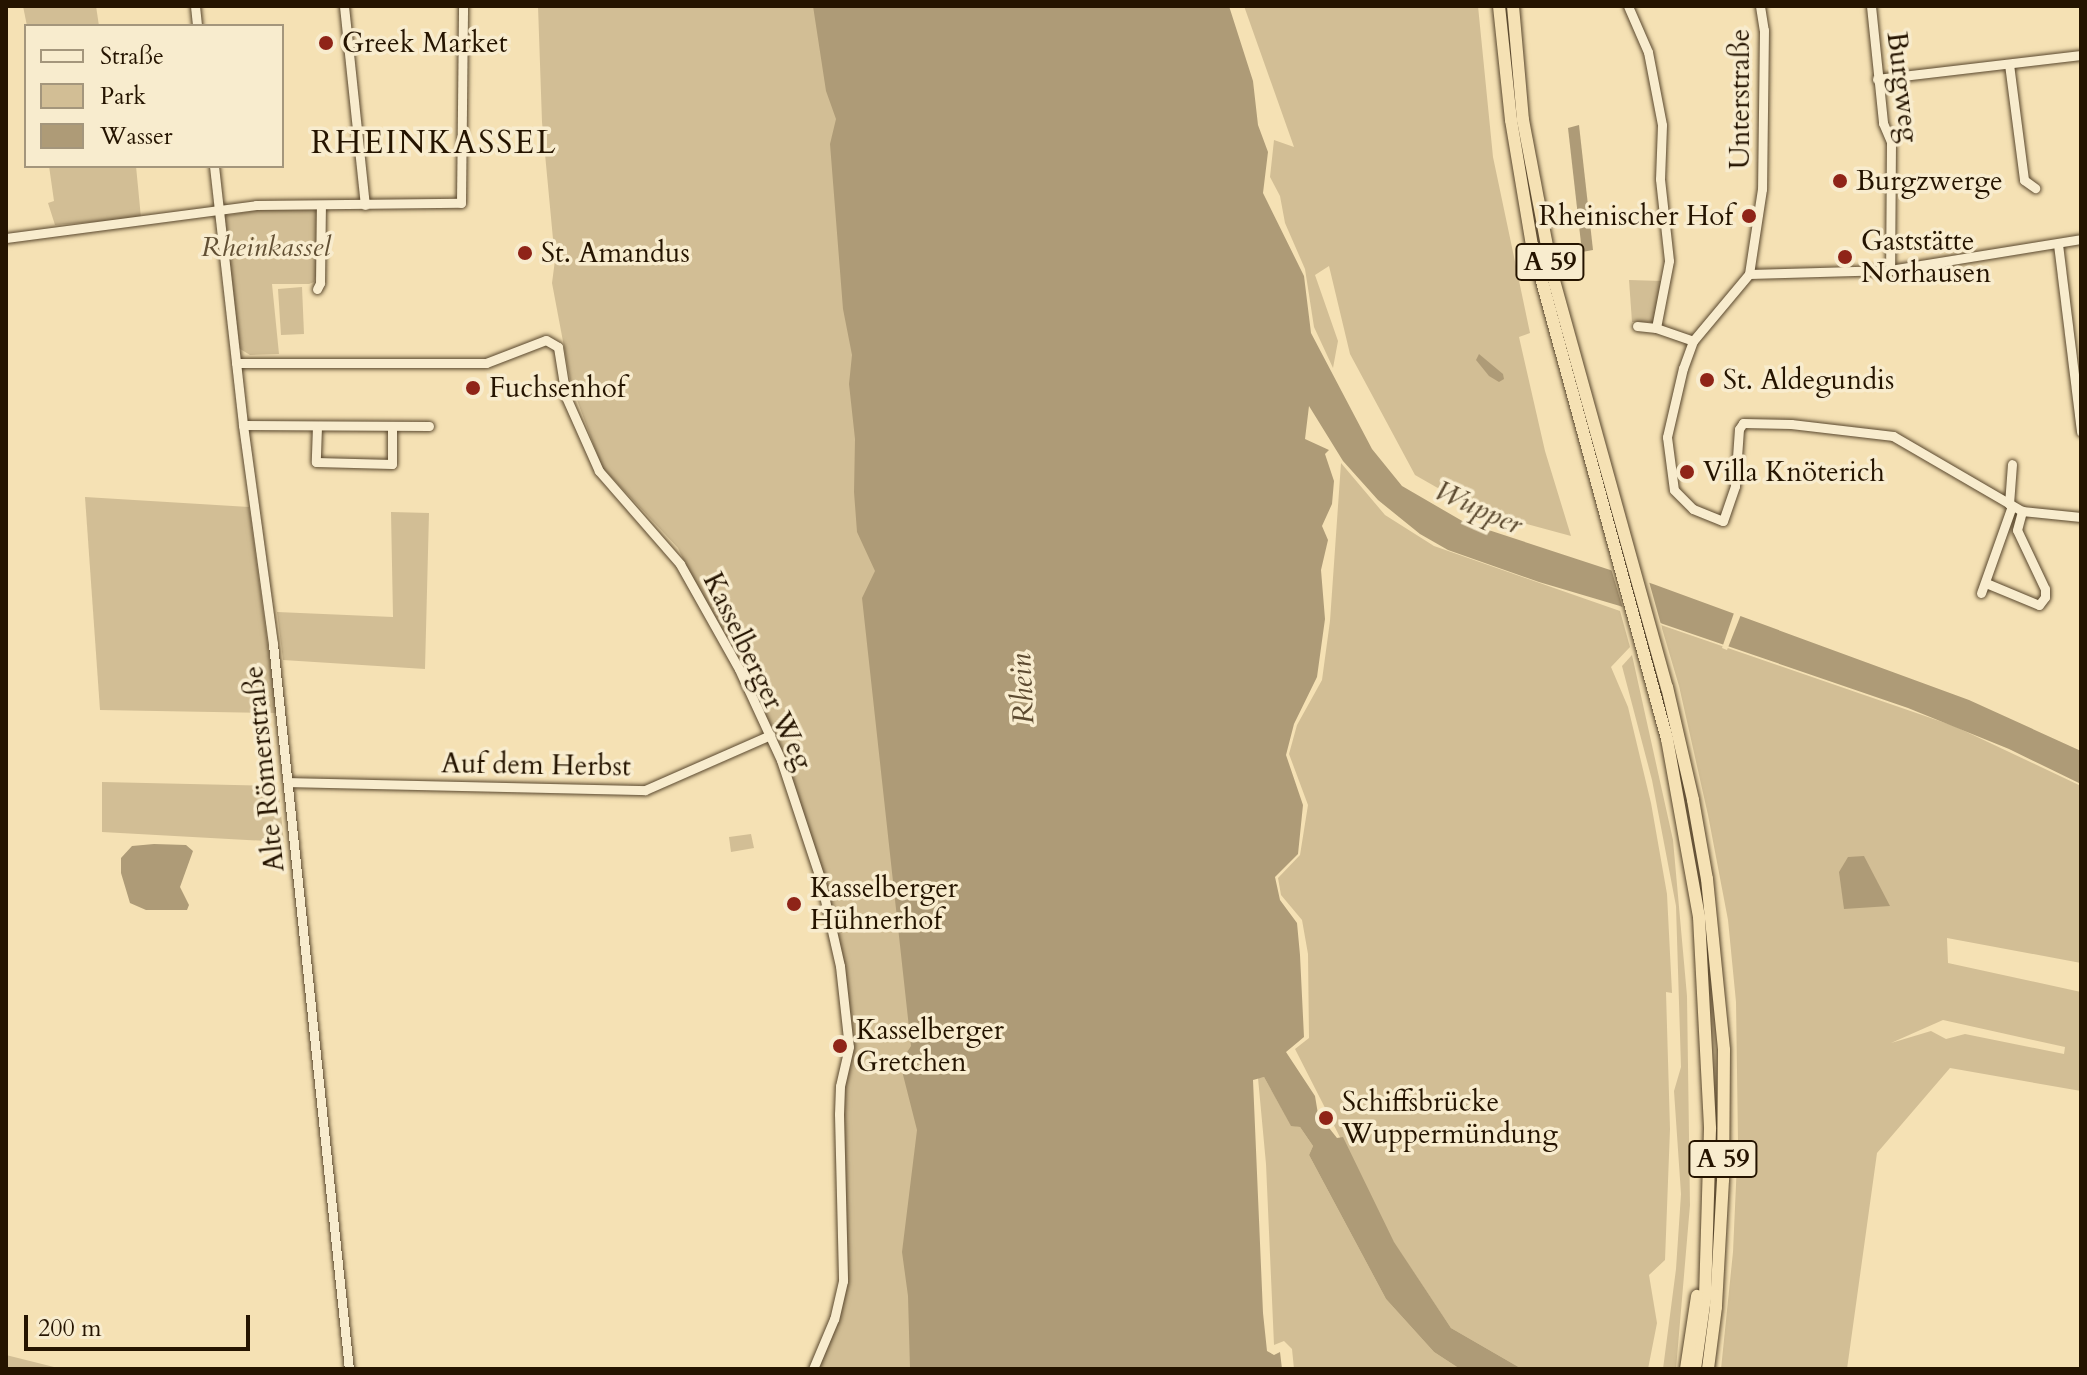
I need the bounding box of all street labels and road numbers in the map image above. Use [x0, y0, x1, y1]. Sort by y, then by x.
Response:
street label: Unterstraße [1723, 29, 1757, 169]
street label: Burgweg [1880, 30, 1926, 144]
road number: A 59 [1514, 240, 1586, 284]
street label: Kasselberger Weg [696, 567, 820, 775]
street label: Alte Römerstraße [236, 664, 292, 874]
street label: Auf dem Herbst [441, 747, 631, 783]
road number: A 59 [1687, 1137, 1759, 1181]

